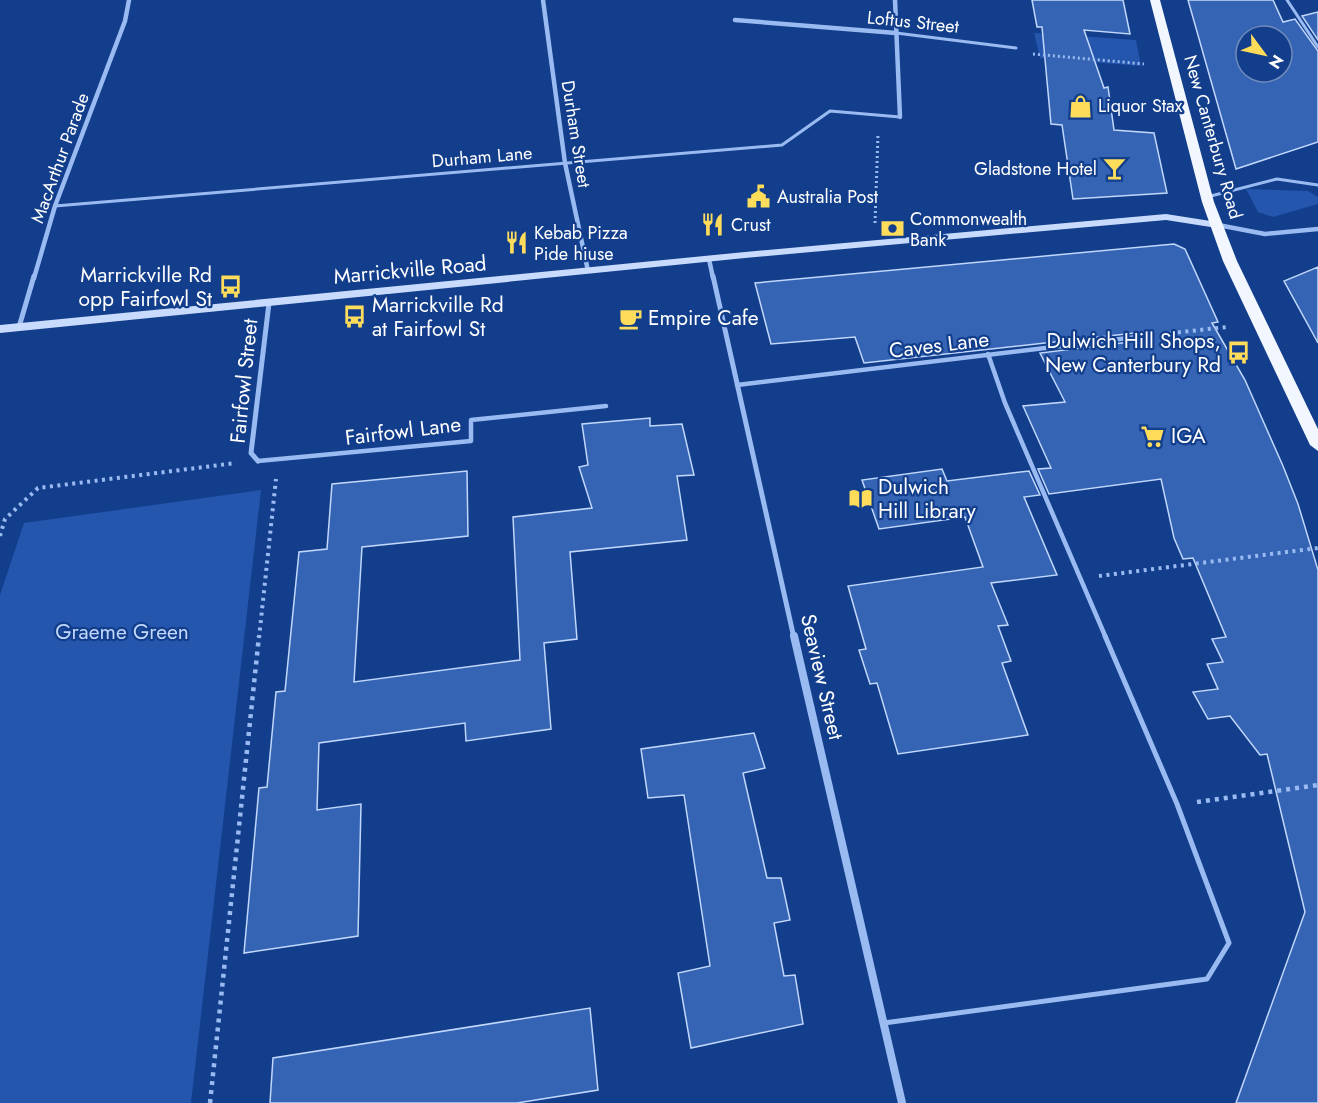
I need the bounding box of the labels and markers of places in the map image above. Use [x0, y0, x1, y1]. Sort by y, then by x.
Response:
shop icon: Liquor Stax [1067, 93, 1093, 119]
place label: Liquor Stax [1098, 93, 1183, 119]
place label: Gladstone Hotel [974, 156, 1097, 182]
bar icon: Gladstone Hotel [1102, 156, 1128, 182]
public building icon: Australia Post [746, 184, 772, 210]
place label: Australia Post [777, 184, 879, 210]
place label: Commonwealth Bank [910, 206, 1027, 253]
restaurant icon: Crust [700, 212, 726, 238]
place label: Crust [731, 212, 771, 238]
bank icon: Commonwealth Bank [879, 216, 905, 242]
place label: Kebab Pizza Pide hiuse [534, 220, 628, 267]
restaurant icon: Kebab Pizza Pide hiuse [503, 230, 529, 256]
place label: Marrickville Rd opp Fairfowl St [79, 260, 212, 314]
bus stop icon: Marrickville Rd opp Fairfowl St [217, 274, 243, 300]
place label: Marrickville Rd at Fairfowl St [372, 290, 504, 344]
place label: Empire Cafe [648, 303, 759, 333]
bus stop icon: Marrickville Rd at Fairfowl St [341, 304, 367, 330]
cafe icon: Empire Cafe [617, 305, 643, 331]
place label: Dulwich Hill Shops, New Canterbury Rd [1045, 326, 1221, 380]
bus stop icon: Dulwich Hill Shops, New Canterbury Rd [1226, 340, 1252, 366]
place label: IGA [1171, 421, 1206, 451]
supermarket icon: IGA [1140, 423, 1166, 449]
place label: Dulwich Hill Library [878, 472, 976, 526]
library icon: Dulwich Hill Library [847, 486, 873, 512]

